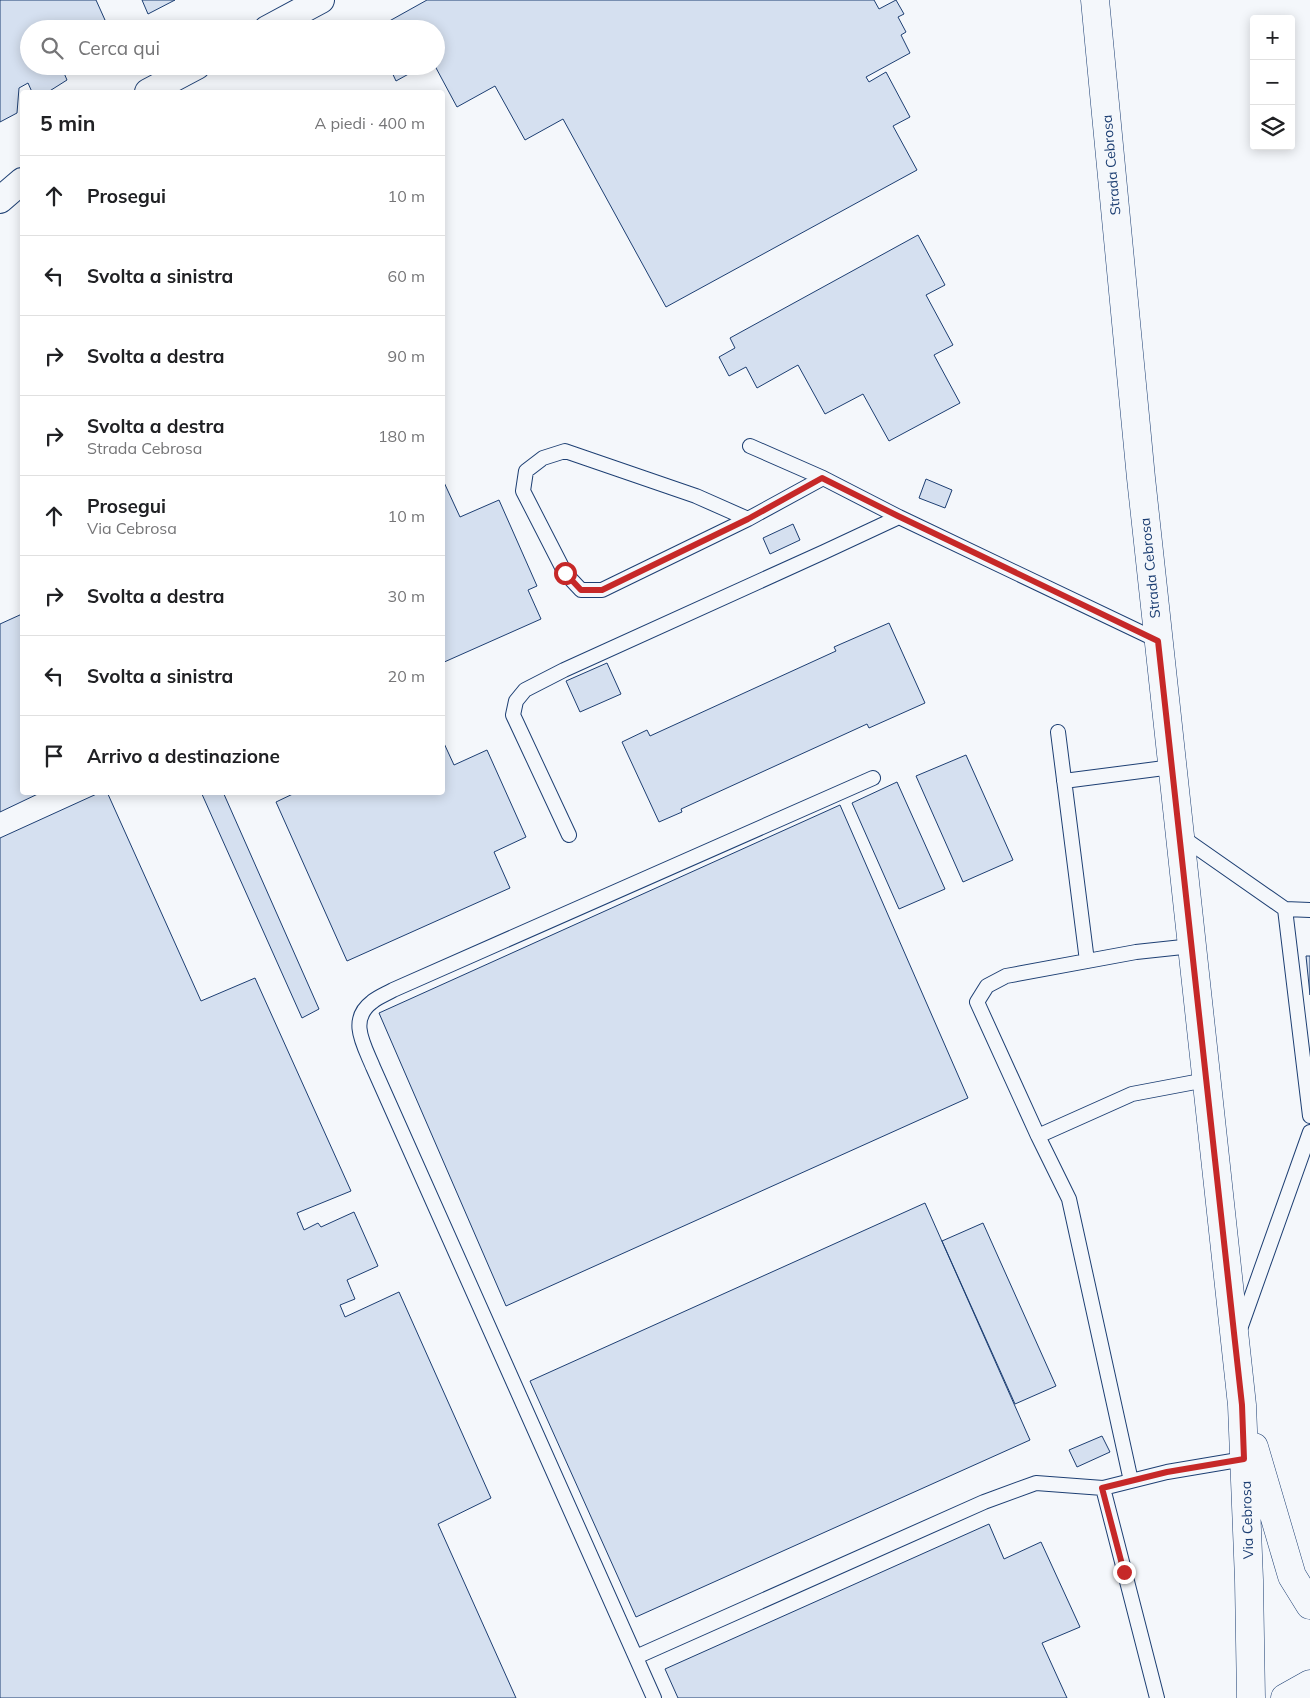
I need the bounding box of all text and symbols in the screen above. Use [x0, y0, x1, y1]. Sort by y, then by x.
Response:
map controls [1250, 15, 1295, 150]
button: + [1250, 15, 1295, 60]
search box [20, 20, 445, 75]
icon: search [38, 34, 66, 62]
text: Cerca qui [78, 36, 160, 60]
button: − [1250, 60, 1295, 105]
button: layers [1250, 105, 1295, 150]
text: 5 min [40, 110, 95, 136]
text: A piedi · 400 m [314, 113, 425, 133]
street label: Strada Cebrosa [1098, 114, 1124, 216]
icon: ahead [40, 182, 68, 210]
text: Prosegui [87, 184, 166, 208]
text: 10 m [388, 186, 425, 206]
icon: left [40, 262, 68, 290]
text: Svolta a sinistra [87, 264, 233, 288]
text: 60 m [388, 266, 425, 286]
icon: right [40, 342, 68, 370]
text: Svolta a destra [87, 344, 225, 368]
text: 90 m [388, 346, 425, 366]
text: Svolta a destra [87, 414, 225, 438]
icon: right [40, 422, 68, 450]
text: 180 m [378, 426, 425, 446]
text: Strada Cebrosa [87, 438, 202, 458]
text: Prosegui [87, 494, 166, 518]
icon: ahead [40, 502, 68, 530]
text: 10 m [388, 506, 425, 526]
street label: Strada Cebrosa [1136, 517, 1164, 619]
text: Via Cebrosa [87, 518, 177, 538]
route start [554, 562, 577, 585]
icon: right [40, 582, 68, 610]
text: Svolta a destra [87, 584, 225, 608]
text: 30 m [388, 586, 425, 606]
icon: left [40, 662, 68, 690]
text: Svolta a sinistra [87, 664, 233, 688]
text: 20 m [388, 666, 425, 686]
icon: arrive [40, 742, 68, 770]
text: Arrivo a destinazione [87, 744, 280, 768]
street label: Via Cebrosa [1237, 1480, 1257, 1560]
route end [1113, 1561, 1136, 1584]

